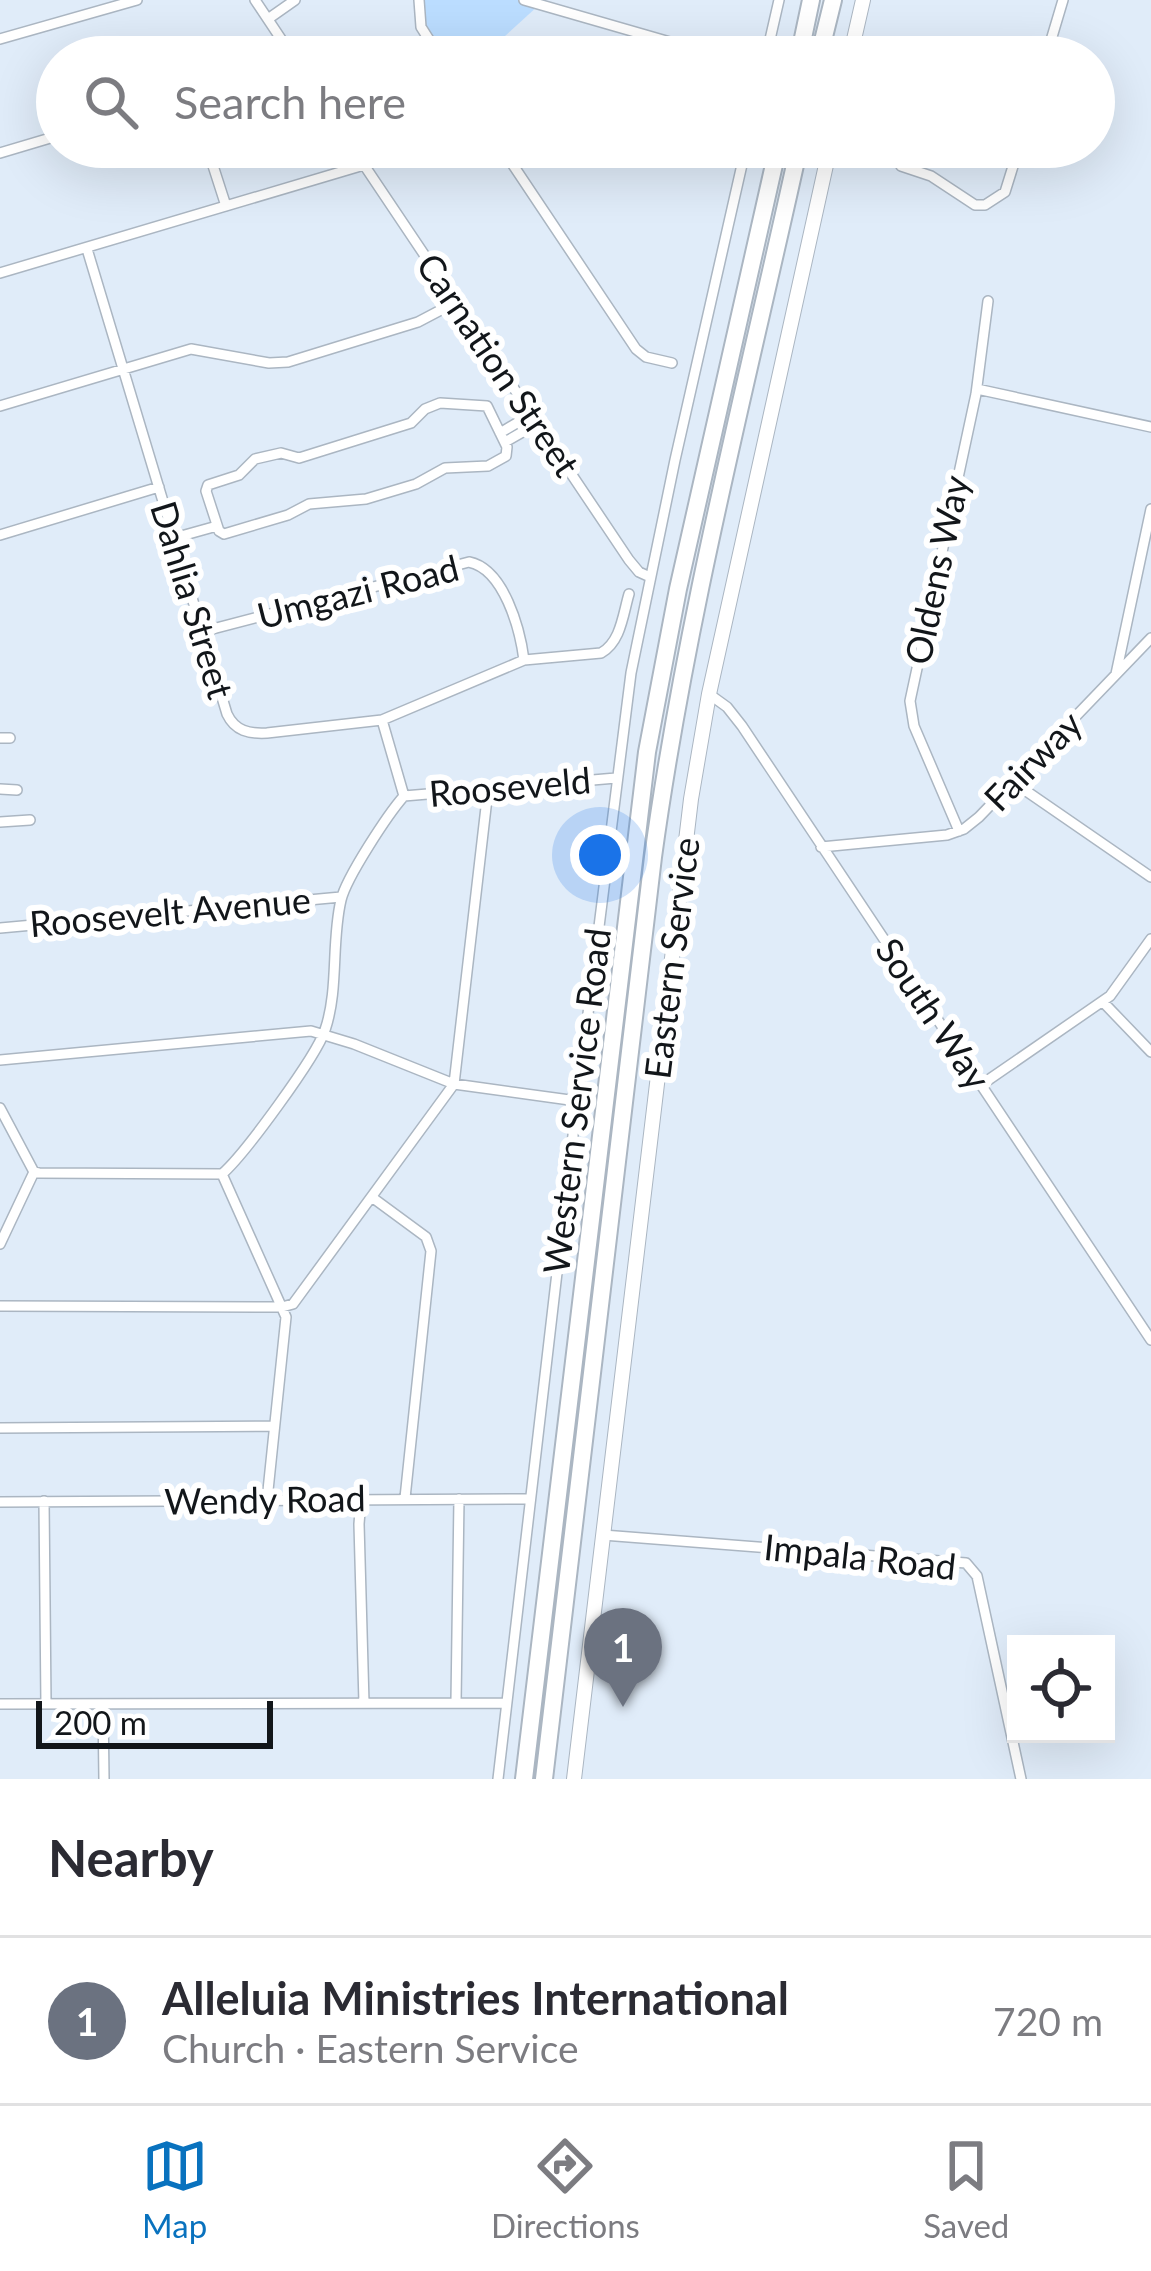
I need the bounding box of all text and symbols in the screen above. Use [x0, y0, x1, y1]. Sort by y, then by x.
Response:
search box [36, 36, 1115, 168]
icon: search [78, 69, 144, 135]
text: Search here [174, 75, 406, 129]
street label: Carnation Street [408, 245, 590, 484]
street label: Oldens Way [895, 471, 978, 668]
street label: Dahlia Street [142, 496, 244, 704]
street label: Umgazi Road [252, 545, 463, 637]
street label: Fairway [974, 701, 1091, 819]
street label: Rooseveld [427, 757, 593, 815]
your location [570, 825, 630, 885]
street label: Eastern Service [634, 835, 708, 1081]
street label: Roosevelt Avenue [27, 877, 312, 945]
street label: Western Service Road [533, 926, 619, 1276]
street label: South Way [867, 929, 1001, 1098]
street label: Wendy Road [164, 1475, 366, 1523]
street label: Impala Road [762, 1524, 958, 1588]
pin: 1 [584, 1608, 662, 1707]
map controls [1007, 1635, 1115, 1743]
button: locate [1007, 1635, 1115, 1743]
scale bar [36, 1695, 273, 1748]
text: 200 m [54, 1702, 147, 1742]
text: Nearby [48, 1827, 214, 1888]
text: Alleluia Ministries International [162, 1971, 789, 2025]
text: 1 [76, 1998, 98, 2044]
text: 720 m [993, 1998, 1103, 2044]
text: Church · Eastern Service [162, 2025, 579, 2071]
tab: Map [142, 2133, 208, 2245]
tab: Directions [491, 2133, 640, 2245]
tab: Saved [923, 2133, 1009, 2245]

